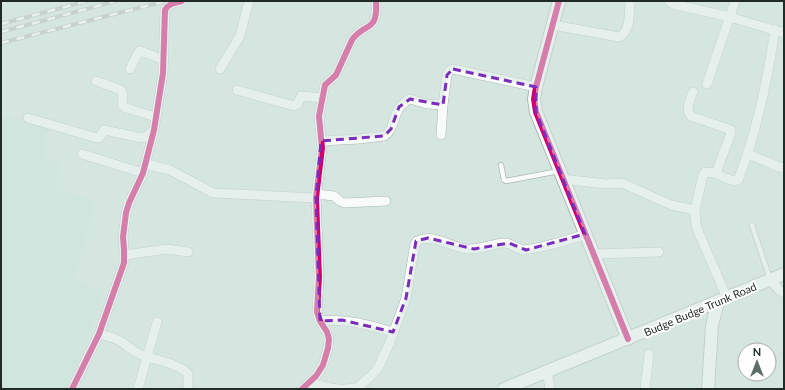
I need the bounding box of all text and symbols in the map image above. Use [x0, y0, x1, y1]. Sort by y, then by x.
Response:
street label: Budge Budge Trunk Road [642, 279, 758, 339]
north arrow [737, 342, 777, 382]
text: N [753, 345, 761, 358]

